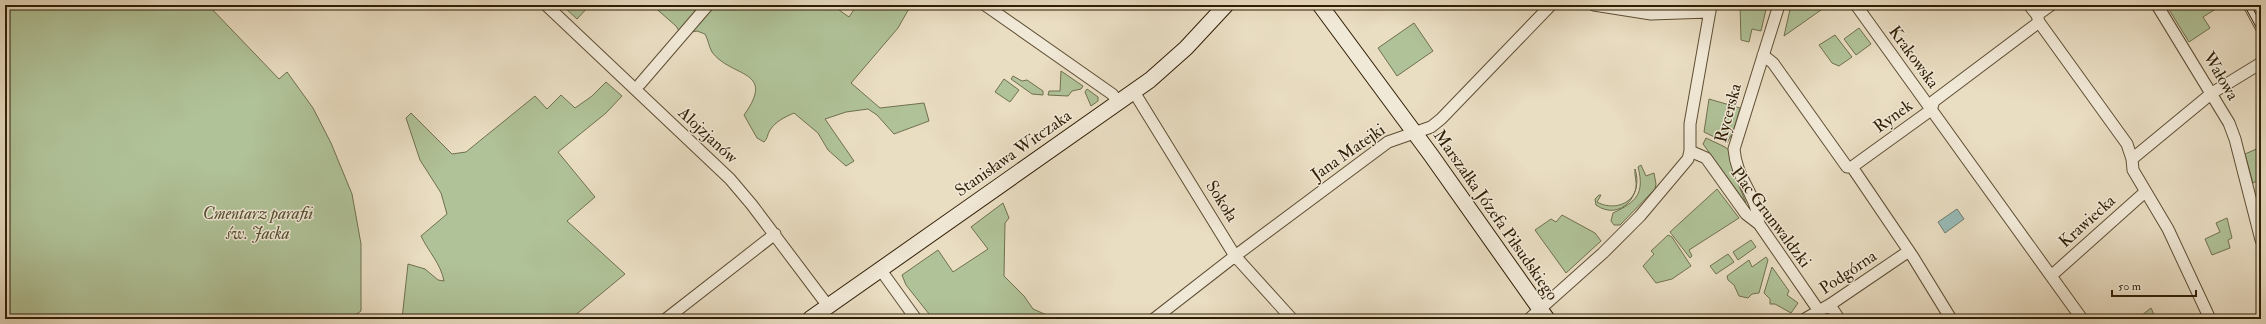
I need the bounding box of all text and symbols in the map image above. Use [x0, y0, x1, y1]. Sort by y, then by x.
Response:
street label: Krakowska [1884, 22, 1944, 93]
street label: Wałowa [2198, 47, 2244, 105]
street label: Rycerska [1710, 80, 1747, 145]
street label: Rynek [1869, 95, 1917, 138]
street label: Alojzjanów [673, 102, 742, 168]
street label: Stanisława Witczaka [951, 104, 1076, 201]
street label: Jana Matejki [1306, 119, 1390, 186]
street label: Marszałka Józefa Piłsudskiego [1428, 126, 1563, 305]
street label: Plac Grunwaldzki [1726, 162, 1816, 272]
street label: Sokoła [1201, 176, 1243, 226]
street label: Krawiecka [2054, 189, 2120, 252]
park label: Cmentarz parafii św. Jacka [203, 203, 314, 244]
street label: Podgórna [1815, 245, 1882, 299]
scale bar [2112, 272, 2196, 298]
text: 50 m [2118, 279, 2142, 294]

